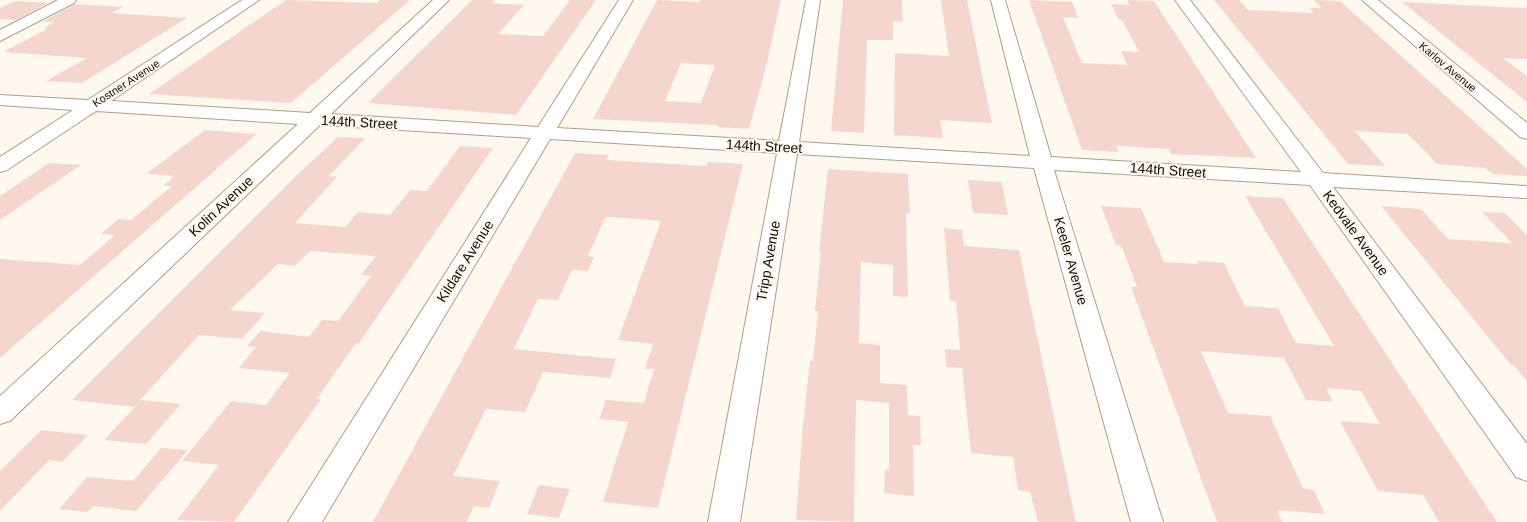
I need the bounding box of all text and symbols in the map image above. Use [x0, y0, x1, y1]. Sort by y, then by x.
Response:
street label: Karlov Avenue [1417, 40, 1479, 94]
street label: Kostner Avenue [90, 57, 162, 109]
street label: 144th Street [320, 112, 398, 132]
street label: 144th Street [725, 136, 803, 156]
street label: 144th Street [1129, 159, 1207, 181]
street label: Kolin Avenue [186, 172, 256, 240]
street label: Kedvale Avenue [1320, 187, 1392, 279]
street label: Keeler Avenue [1051, 215, 1091, 307]
street label: Kildare Avenue [433, 217, 497, 305]
street label: Tripp Avenue [753, 219, 783, 303]

